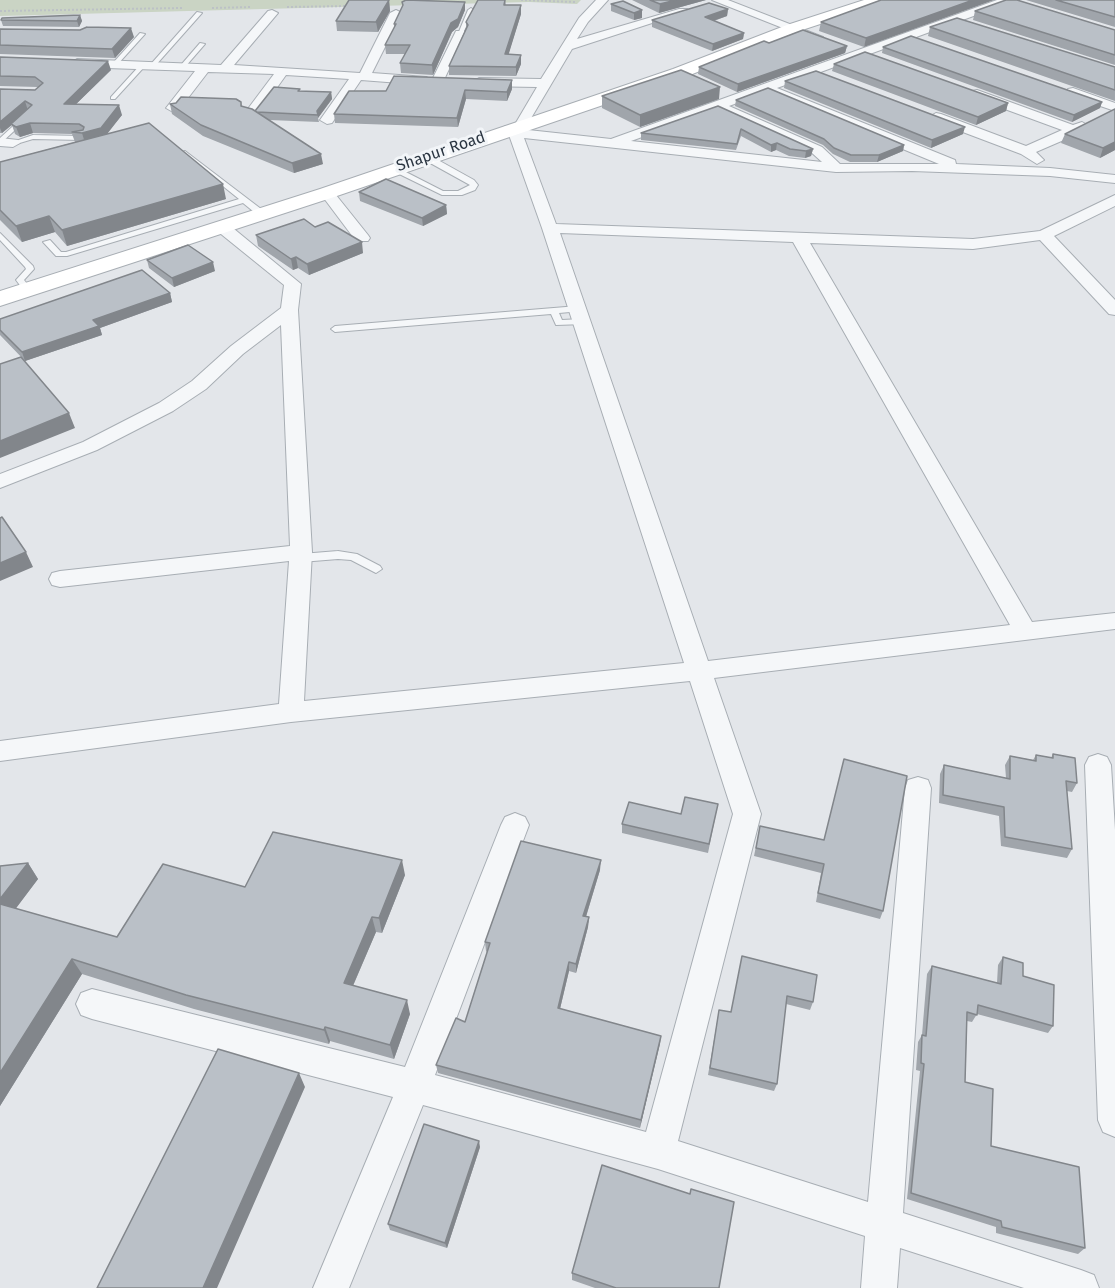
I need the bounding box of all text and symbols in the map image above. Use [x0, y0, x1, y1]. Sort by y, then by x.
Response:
street label: Shapur Road [394, 128, 488, 176]

